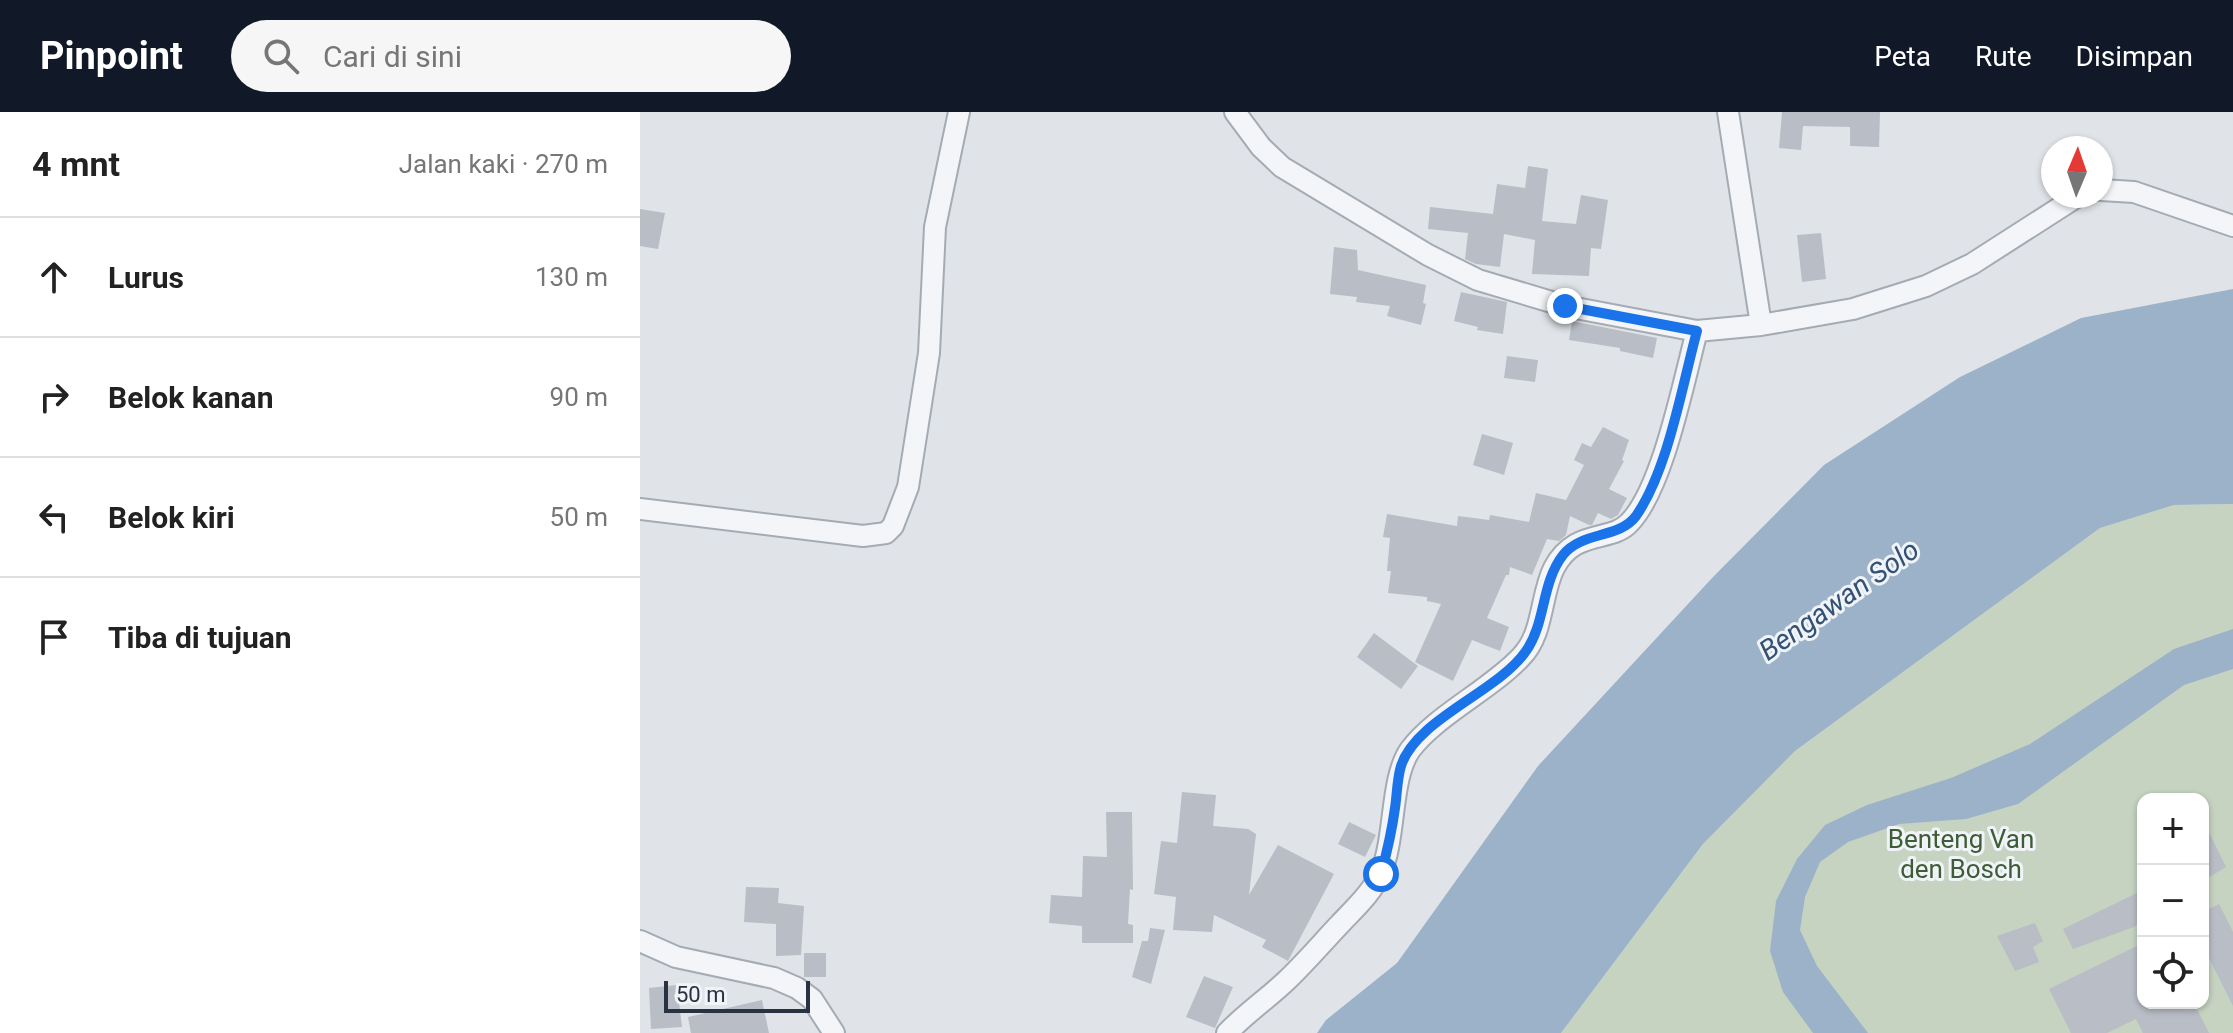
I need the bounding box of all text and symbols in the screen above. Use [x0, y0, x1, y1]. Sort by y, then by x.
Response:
search box [231, 20, 791, 92]
text: Pinpoint [40, 34, 183, 78]
icon: search [259, 34, 303, 78]
text: Cari di sini [323, 39, 462, 74]
text: Peta [1874, 40, 1931, 73]
text: Rute [1975, 40, 2032, 73]
text: Disimpan [2076, 40, 2193, 73]
north arrow [2041, 136, 2113, 208]
text: 4 mnt [32, 144, 120, 184]
text: Jalan kaki · 270 m [399, 149, 608, 179]
icon: ahead [32, 255, 76, 299]
text: Lurus [108, 260, 184, 295]
text: 130 m [535, 262, 608, 292]
route end [1547, 288, 1583, 324]
icon: right [32, 375, 76, 419]
text: Belok kanan [108, 380, 273, 415]
text: 90 m [550, 382, 608, 412]
icon: left [32, 495, 76, 539]
text: Belok kiri [108, 500, 235, 535]
text: 50 m [550, 502, 608, 532]
water label: Bengawan Solo [1753, 533, 1925, 667]
icon: arrive [32, 615, 76, 659]
text: Tiba di tujuan [108, 620, 292, 655]
map controls [2137, 793, 2209, 1009]
button: + [2137, 793, 2209, 865]
park label: Benteng Van den Bosch [1888, 824, 2034, 884]
route start [1363, 856, 1399, 892]
button: − [2137, 865, 2209, 937]
button: locate [2137, 937, 2209, 1009]
scale bar [664, 977, 810, 1013]
text: 50 m [676, 982, 725, 1007]

